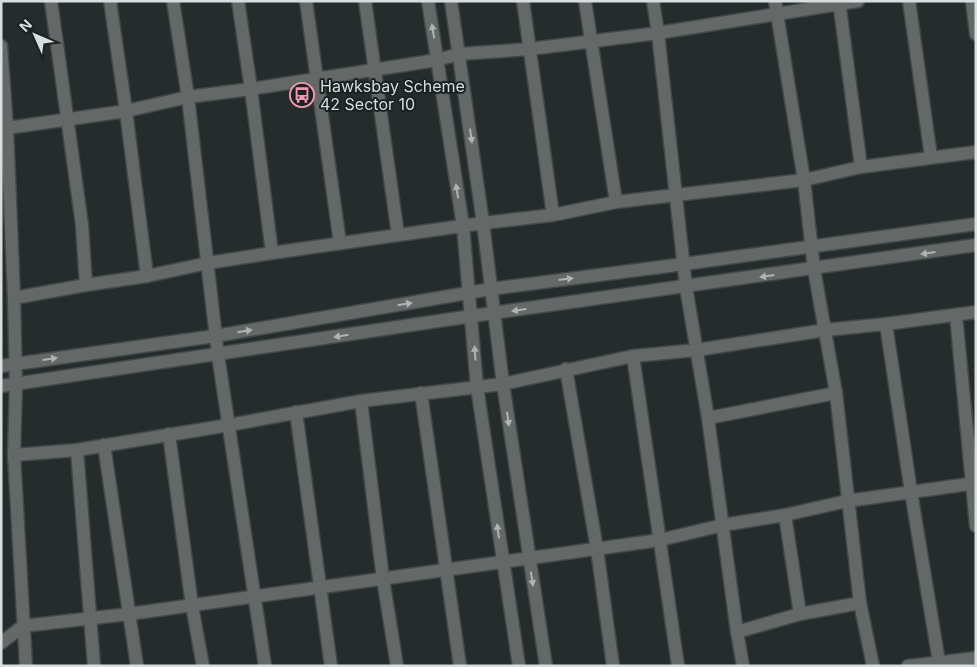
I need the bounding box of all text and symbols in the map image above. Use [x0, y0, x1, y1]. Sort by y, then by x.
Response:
north arrow [10, 10, 60, 60]
text: N [16, 16, 35, 35]
one-way arrow [428, 22, 436, 38]
place label: Hawksbay Scheme 42 Sector 10 [320, 76, 465, 114]
bus stop icon: Hawksbay Scheme 42 Sector 10 [289, 82, 315, 108]
one-way arrow [467, 128, 475, 144]
one-way arrow [453, 183, 461, 199]
one-way arrow [919, 249, 935, 257]
one-way arrow [758, 272, 774, 280]
one-way arrow [558, 275, 574, 283]
one-way arrow [398, 299, 414, 307]
one-way arrow [511, 306, 527, 314]
one-way arrow [237, 326, 253, 334]
one-way arrow [333, 333, 349, 341]
one-way arrow [470, 344, 478, 360]
one-way arrow [42, 355, 58, 363]
one-way arrow [504, 411, 512, 427]
one-way arrow [494, 523, 502, 539]
one-way arrow [528, 572, 536, 588]

